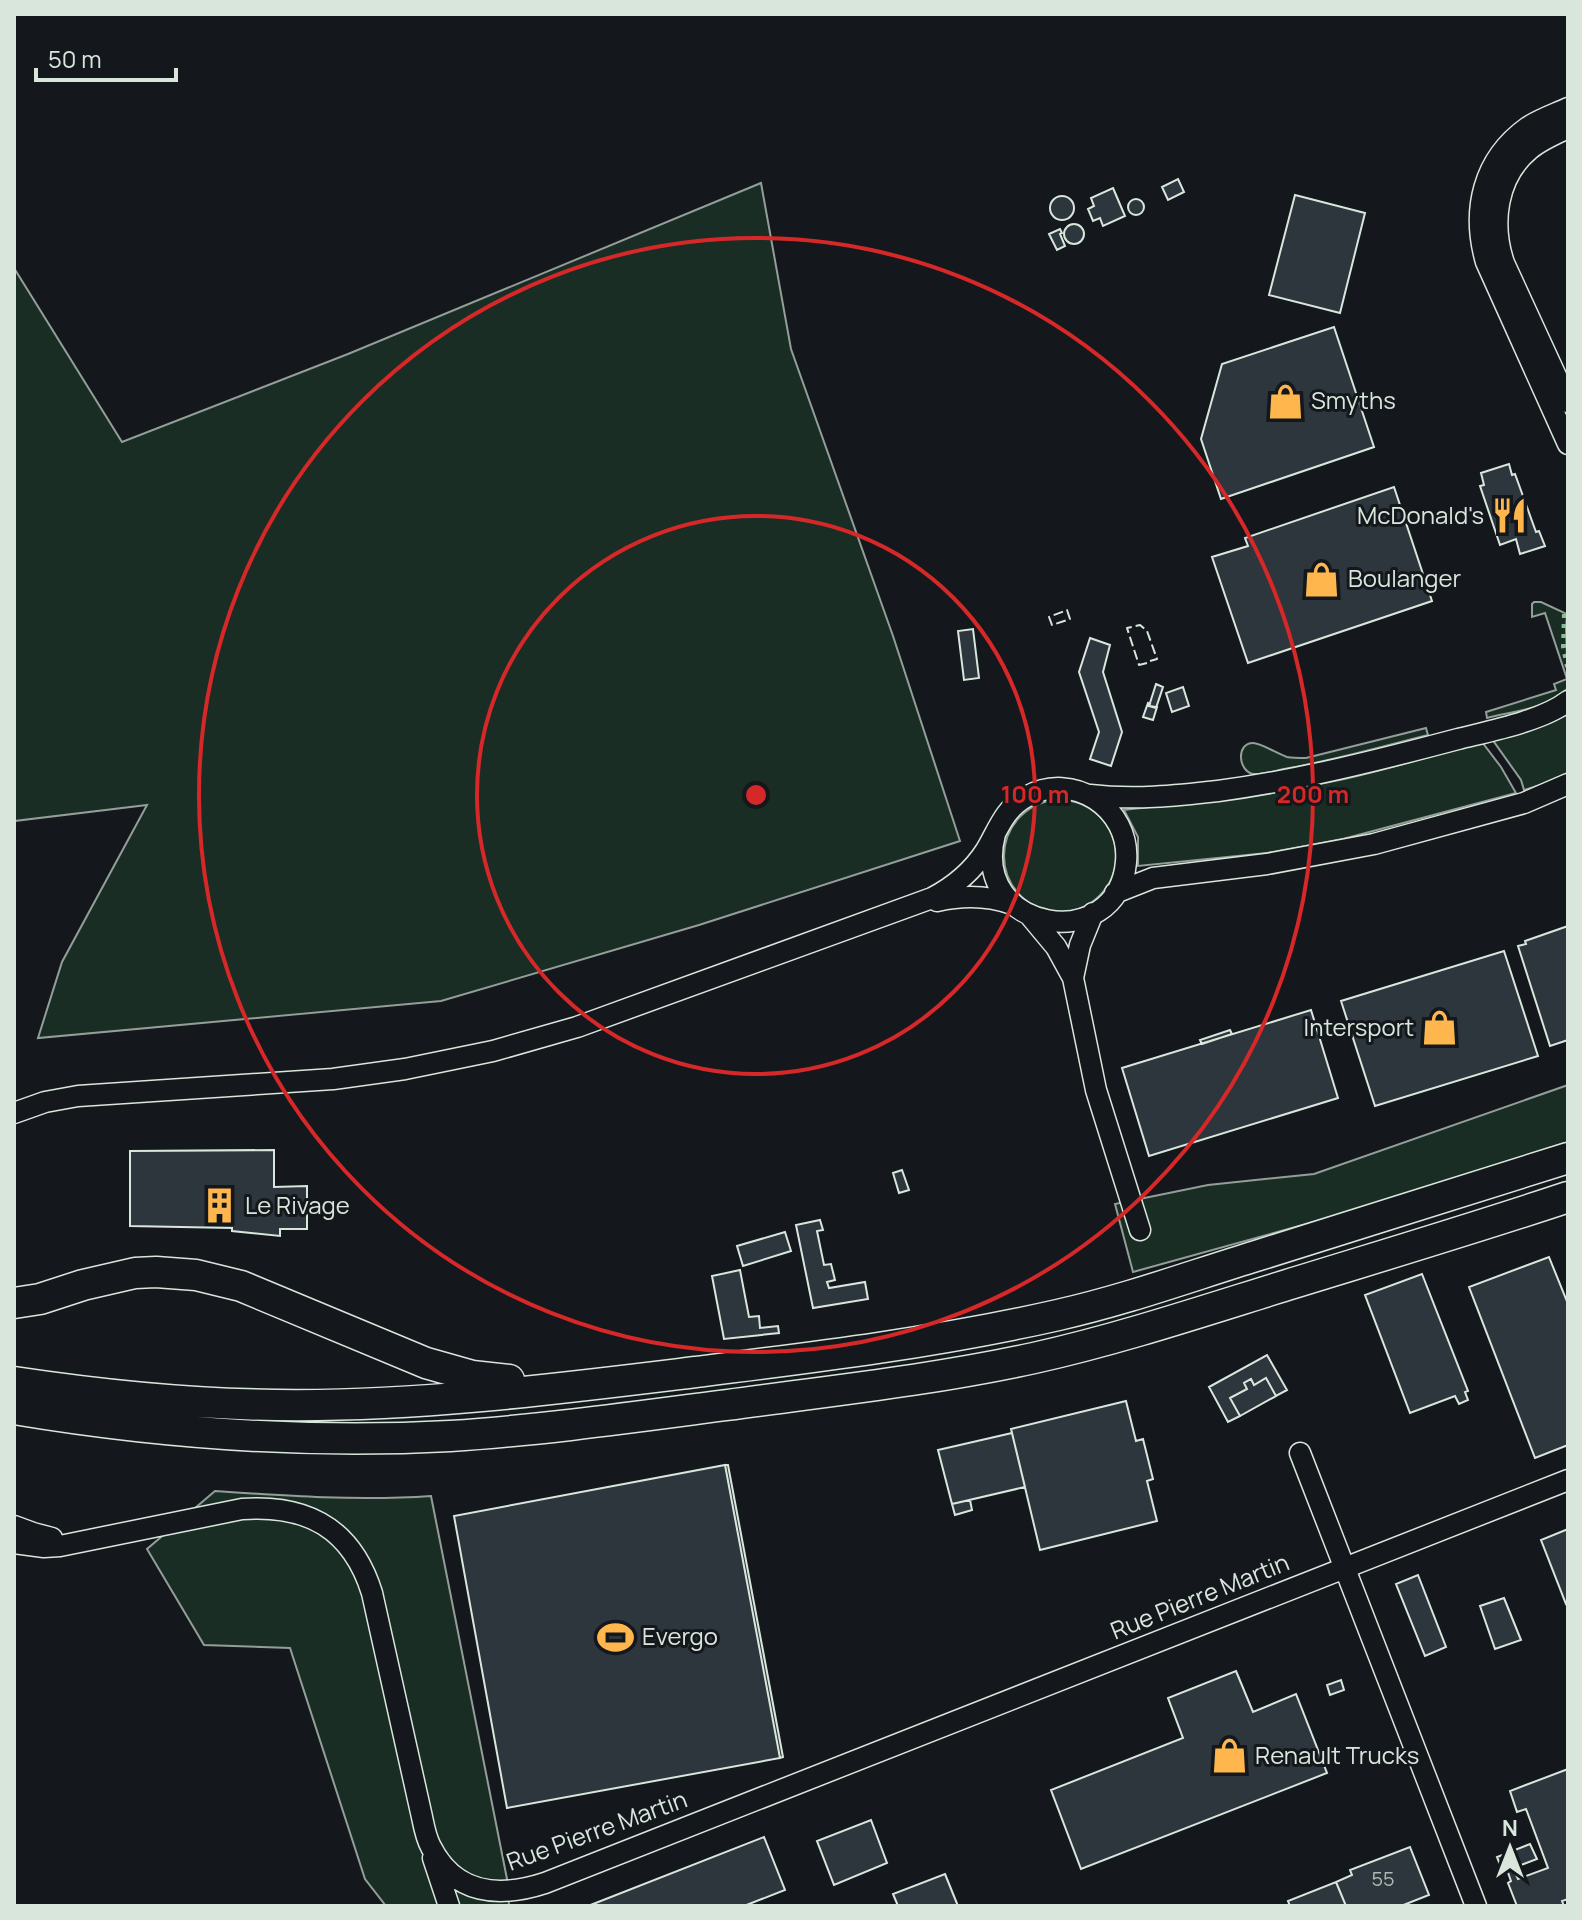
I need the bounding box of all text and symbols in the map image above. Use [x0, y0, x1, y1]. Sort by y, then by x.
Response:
scale bar [36, 32, 176, 82]
text: 50 m [48, 42, 102, 75]
shop icon: Smyths [1266, 382, 1304, 420]
place label: Smyths [1311, 383, 1396, 416]
restaurant icon: McDonald's [1491, 497, 1529, 535]
place label: McDonald's [1357, 498, 1484, 531]
shop icon: Boulanger [1303, 560, 1341, 598]
place label: Boulanger [1348, 561, 1462, 594]
text: 100 m [1001, 777, 1069, 810]
text: 200 m [1277, 777, 1349, 810]
centre of rings [742, 781, 770, 809]
shop icon: Intersport [1421, 1009, 1459, 1047]
place label: Intersport [1304, 1010, 1414, 1043]
building icon: Le Rivage [200, 1187, 238, 1225]
place label: Le Rivage [245, 1188, 350, 1221]
street label: Rue Pierre Martin [1105, 1545, 1294, 1646]
sports icon: Evergo [597, 1618, 635, 1656]
place label: Evergo [642, 1619, 718, 1652]
shop icon: Renault Trucks [1210, 1737, 1248, 1775]
place label: Renault Trucks [1255, 1738, 1419, 1771]
street label: Rue Pierre Martin [502, 1782, 691, 1878]
north arrow [1470, 1808, 1550, 1888]
text: N [1502, 1813, 1518, 1843]
house number: 55 [1371, 1865, 1395, 1892]

